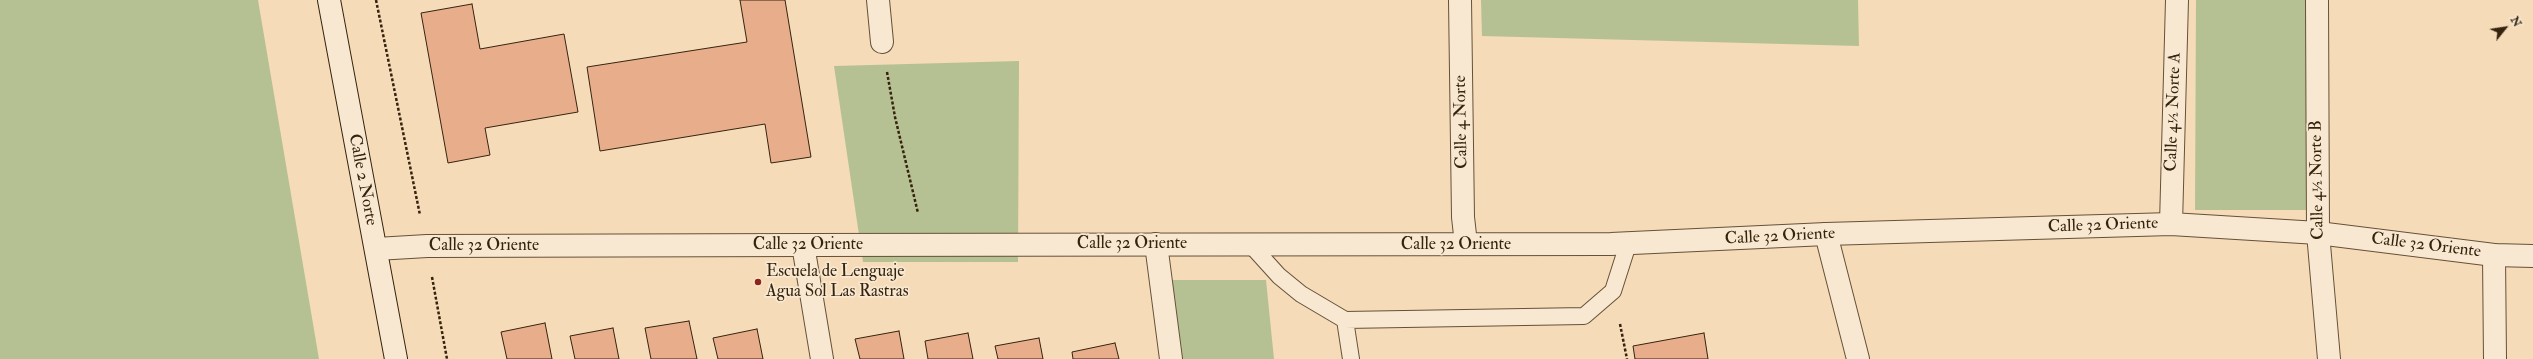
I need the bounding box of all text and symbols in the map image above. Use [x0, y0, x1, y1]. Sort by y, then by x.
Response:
north arrow [2485, 8, 2525, 48]
text: N [2508, 14, 2524, 29]
street label: Calle 4½ Norte A [2162, 52, 2186, 172]
street label: Calle 4 Norte [1451, 75, 1473, 169]
street label: Calle 4½ Norte B [2307, 120, 2329, 240]
street label: Calle 2 Norte [343, 132, 381, 228]
street label: Calle 32 Oriente [2047, 214, 2159, 238]
street label: Calle 32 Oriente [1724, 224, 1836, 250]
street label: Calle 32 Oriente [2370, 229, 2482, 263]
street label: Calle 32 Oriente [1077, 234, 1187, 254]
street label: Calle 32 Oriente [753, 235, 863, 255]
street label: Calle 32 Oriente [1401, 235, 1511, 255]
street label: Calle 32 Oriente [429, 236, 539, 256]
place label: Escuela de Lenguaje Agua Sol Las Rastras [766, 262, 909, 302]
marker: Escuela de Lenguaje Agua Sol Las Rastras [753, 277, 763, 287]

